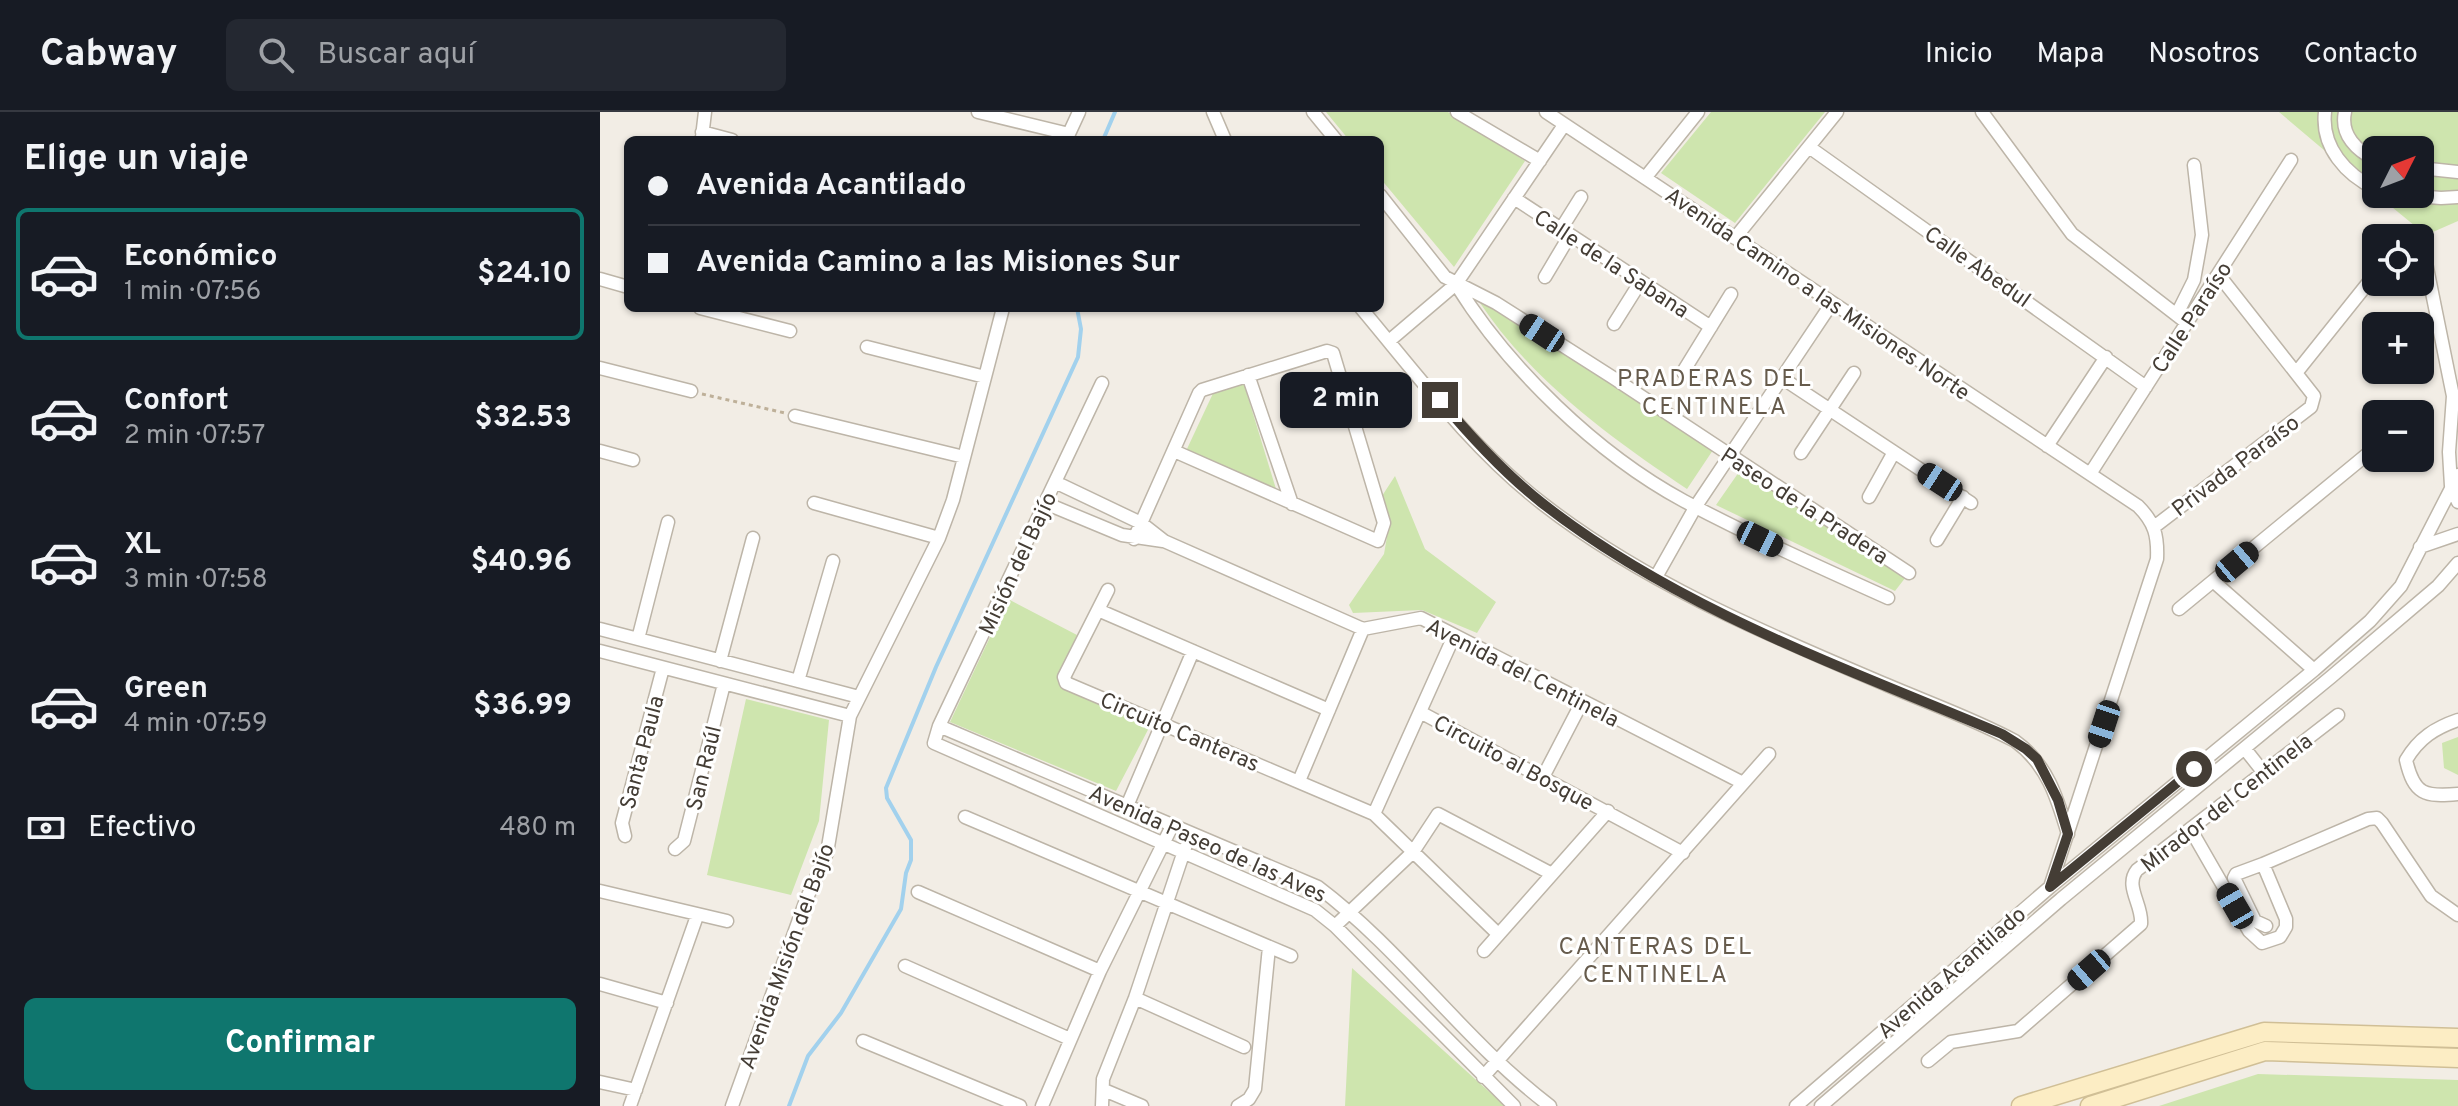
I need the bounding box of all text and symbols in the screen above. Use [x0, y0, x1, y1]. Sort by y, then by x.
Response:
search box [226, 19, 786, 91]
text: Cabway [40, 31, 178, 80]
icon: search [254, 33, 298, 77]
text: Buscar aquí [318, 37, 475, 74]
text: Inicio [1925, 37, 1993, 73]
text: Mapa [2037, 37, 2104, 73]
text: Nosotros [2148, 37, 2260, 73]
text: Contacto [2304, 37, 2418, 73]
north arrow [2362, 136, 2434, 208]
map controls [2362, 136, 2434, 472]
text: Elige un viaje [24, 137, 249, 183]
text: Avenida Acantilado [696, 168, 967, 205]
street label: Avenida Camino a las Misiones Norte [1659, 183, 1974, 407]
street label: Calle de la Sabana [1528, 205, 1693, 325]
street label: Calle Abedul [1918, 221, 2035, 315]
button: locate [2362, 224, 2434, 296]
icon: car [28, 238, 100, 310]
text: Económico [124, 239, 277, 276]
text: Avenida Camino a las Misiones Sur [696, 245, 1180, 282]
text: $24.10 [477, 256, 572, 293]
street label: Calle Paraíso [2147, 258, 2239, 379]
text: 1 min · 07:56 [124, 276, 261, 309]
car [1515, 310, 1569, 356]
button: + [2362, 312, 2434, 384]
district label: PRADERAS DEL CENTINELA [1617, 365, 1813, 423]
callout: 2 min [1280, 372, 1412, 428]
icon: car [28, 382, 100, 454]
route end [1422, 382, 1458, 418]
text: Confort [124, 383, 229, 420]
text: 2 min [1312, 383, 1380, 416]
text: $32.53 [475, 400, 572, 437]
button: − [2362, 400, 2434, 472]
street label: Privada Paraíso [2167, 410, 2306, 524]
text: 2 min · 07:57 [124, 420, 265, 453]
street label: Paseo de la Pradera [1715, 443, 1893, 571]
car [1913, 459, 1967, 505]
street label: Misión del Bajío [974, 488, 1064, 640]
car [1733, 518, 1787, 560]
icon: car [28, 526, 100, 598]
text: XL [124, 527, 161, 564]
car [2211, 537, 2263, 587]
text: $40.96 [471, 544, 572, 581]
text: 3 min · 07:58 [124, 564, 268, 597]
street label: Avenida del Centinela [1421, 614, 1623, 735]
icon: car [28, 670, 100, 742]
text: Green [124, 671, 208, 708]
text: $36.99 [473, 688, 572, 725]
street label: Circuito Canteras [1095, 688, 1263, 779]
street label: Santa Paula [615, 693, 672, 812]
car [2085, 697, 2123, 751]
text: 4 min · 07:59 [124, 708, 267, 741]
street label: Circuito al Bosque [1428, 711, 1598, 818]
street label: San Raúl [682, 723, 729, 814]
street label: Mirador del Centinela [2136, 729, 2319, 879]
route start [2176, 751, 2212, 787]
street label: Avenida Paseo de las Aves [1084, 781, 1330, 910]
icon: cash [24, 806, 68, 850]
text: Efectivo [88, 810, 197, 847]
text: 480 m [499, 812, 576, 845]
street label: Avenida Misión del Bajío [735, 840, 842, 1074]
car [2213, 879, 2257, 933]
street label: Avenida Acantilado [1873, 902, 2033, 1046]
district label: CANTERAS DEL CENTINELA [1559, 933, 1753, 991]
car [2063, 945, 2115, 995]
button: Confirmar [24, 998, 576, 1090]

